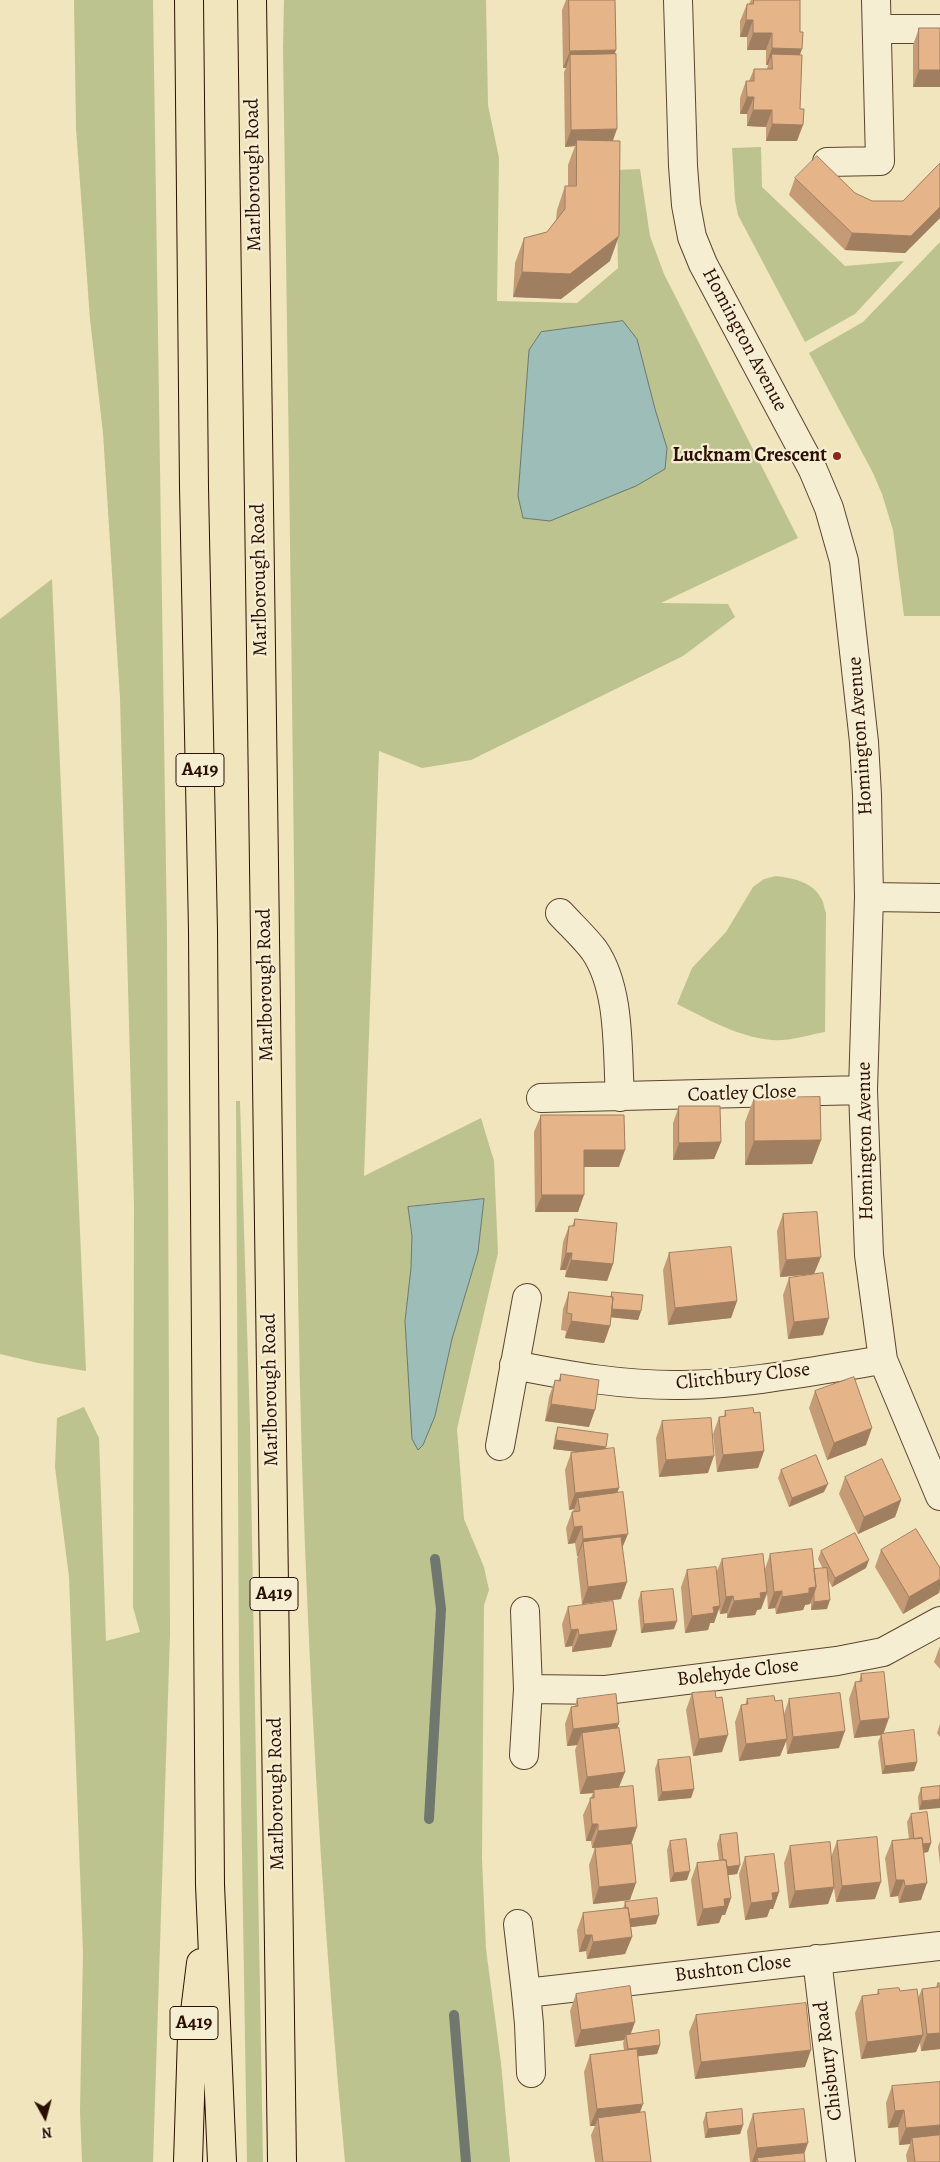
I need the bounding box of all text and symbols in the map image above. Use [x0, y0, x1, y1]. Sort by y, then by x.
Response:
street label: Marlborough Road [241, 98, 267, 252]
street label: Homington Avenue [696, 264, 792, 416]
place label: Lucknam Crescent [673, 444, 827, 468]
marker: Lucknam Crescent [831, 450, 843, 462]
street label: Marlborough Road [247, 503, 273, 657]
street label: Homington Avenue [843, 656, 879, 816]
road number: A419 [176, 754, 224, 786]
street label: Marlborough Road [253, 908, 279, 1062]
street label: Homington Avenue [853, 1061, 879, 1221]
street label: Coatley Close [687, 1080, 797, 1108]
street label: Marlborough Road [258, 1313, 284, 1467]
street label: Clitchbury Close [675, 1358, 811, 1396]
road number: A419 [250, 1578, 298, 1610]
street label: Bolehyde Close [676, 1654, 800, 1692]
street label: Marlborough Road [264, 1717, 290, 1871]
street label: Bushton Close [673, 1950, 793, 1988]
street label: Chisbury Road [810, 2000, 848, 2122]
road number: A419 [170, 2006, 218, 2040]
north arrow [20, 2092, 70, 2142]
text: N [41, 2122, 53, 2142]

